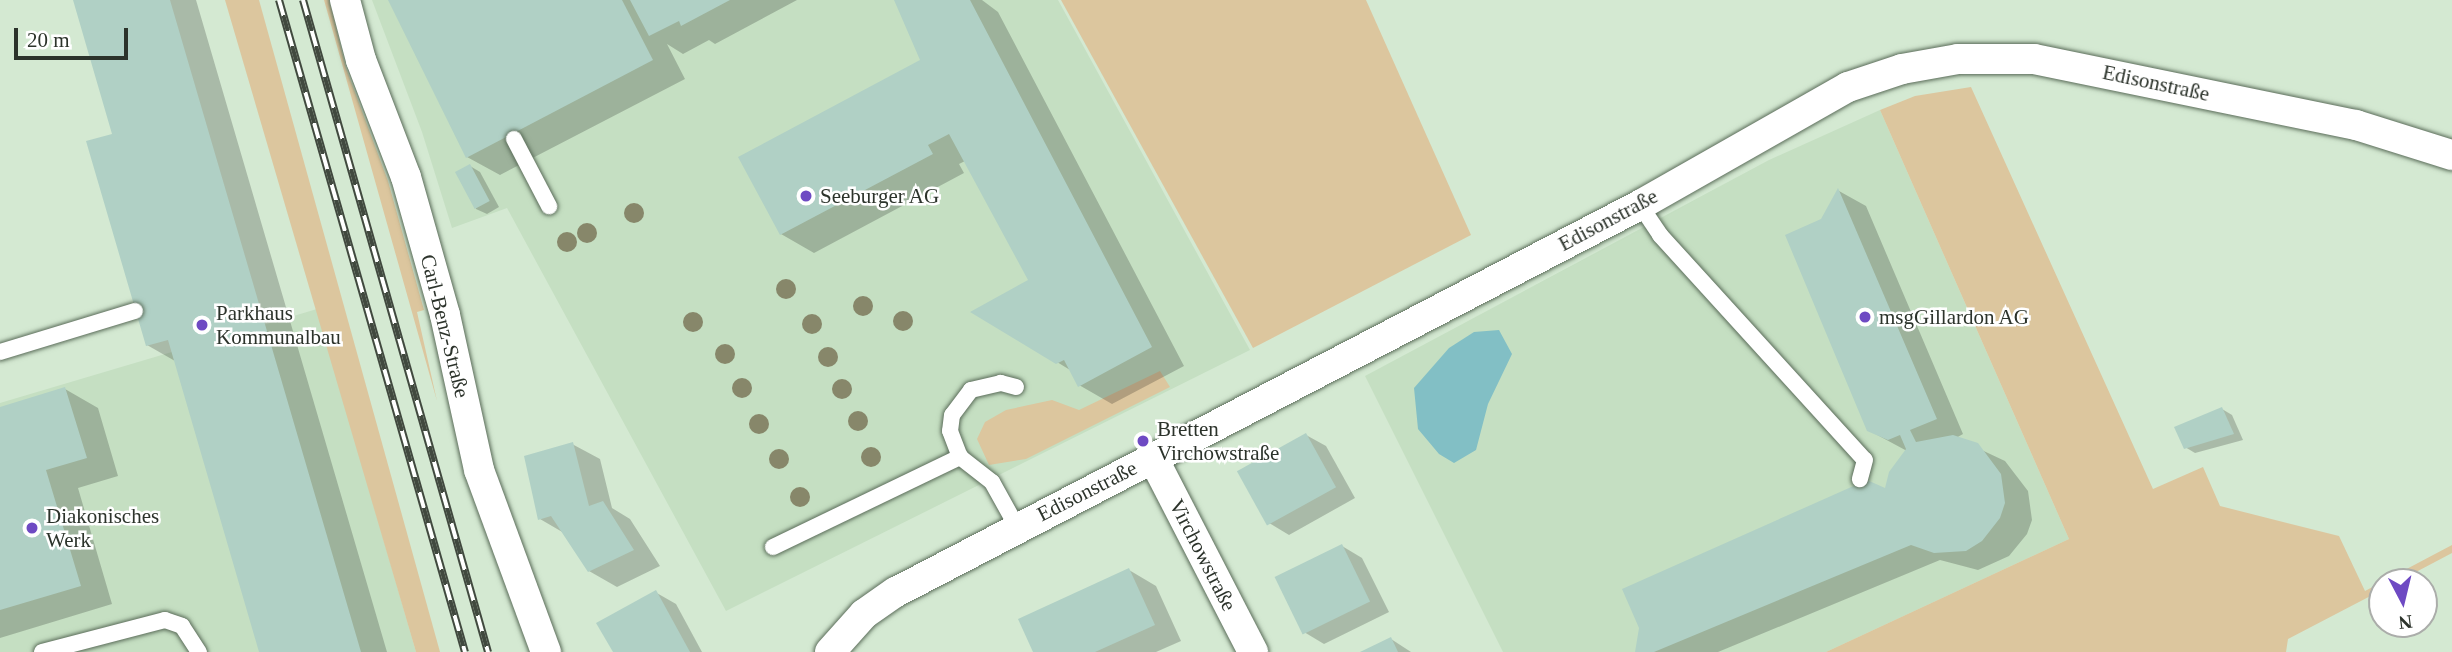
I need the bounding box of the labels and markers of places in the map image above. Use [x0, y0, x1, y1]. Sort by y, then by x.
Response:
place label: Seeburger AG [820, 183, 940, 209]
marker: Seeburger AG [798, 188, 814, 204]
place label: Parkhaus Kommunalbau [216, 300, 341, 350]
place label: msgGillardon AG [1879, 304, 2030, 330]
marker: msgGillardon AG [1857, 309, 1873, 325]
marker: Parkhaus Kommunalbau [194, 317, 210, 333]
place label: Bretten Virchowstraße [1157, 416, 1279, 466]
marker: Bretten Virchowstraße [1135, 433, 1151, 449]
place label: Diakonisches Werk [46, 503, 159, 553]
marker: Diakonisches Werk [24, 520, 40, 536]

